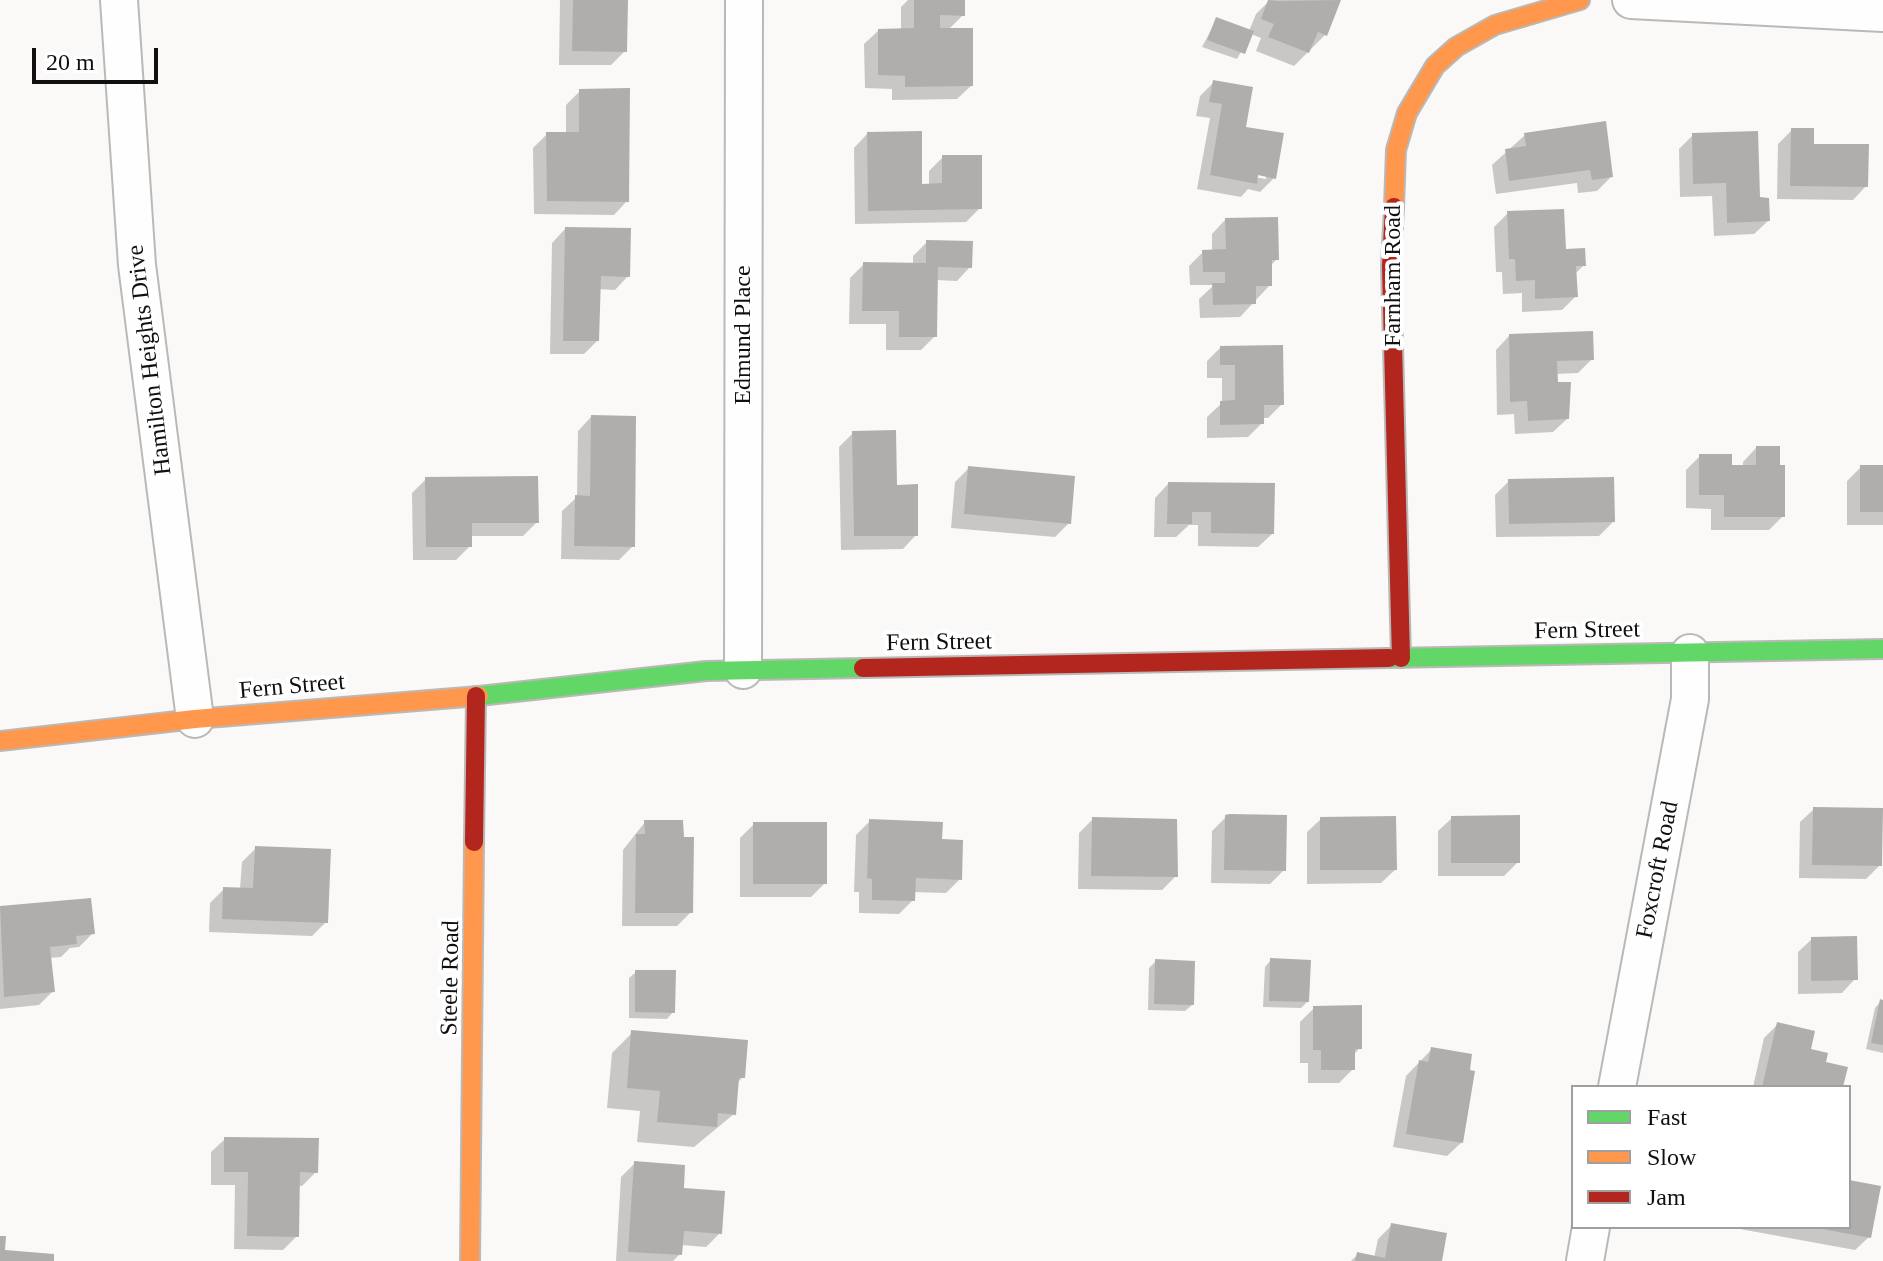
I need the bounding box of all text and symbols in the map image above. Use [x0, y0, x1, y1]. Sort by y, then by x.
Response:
scale bar [36, 32, 162, 82]
text: 20 m [46, 49, 95, 75]
street label: Farnham Road [1380, 205, 1408, 347]
street label: Hamilton Heights Drive [122, 243, 178, 477]
street label: Edmund Place [730, 265, 758, 405]
street label: Fern Street [1534, 616, 1640, 646]
street label: Fern Street [886, 628, 992, 658]
street label: Fern Street [238, 668, 346, 706]
street label: Foxcroft Road [1631, 799, 1685, 941]
street label: Steele Road [436, 920, 466, 1036]
legend [1571, 1085, 1851, 1229]
text: Fast [1647, 1104, 1687, 1130]
text: Slow [1647, 1144, 1696, 1170]
text: Jam [1647, 1184, 1686, 1210]

